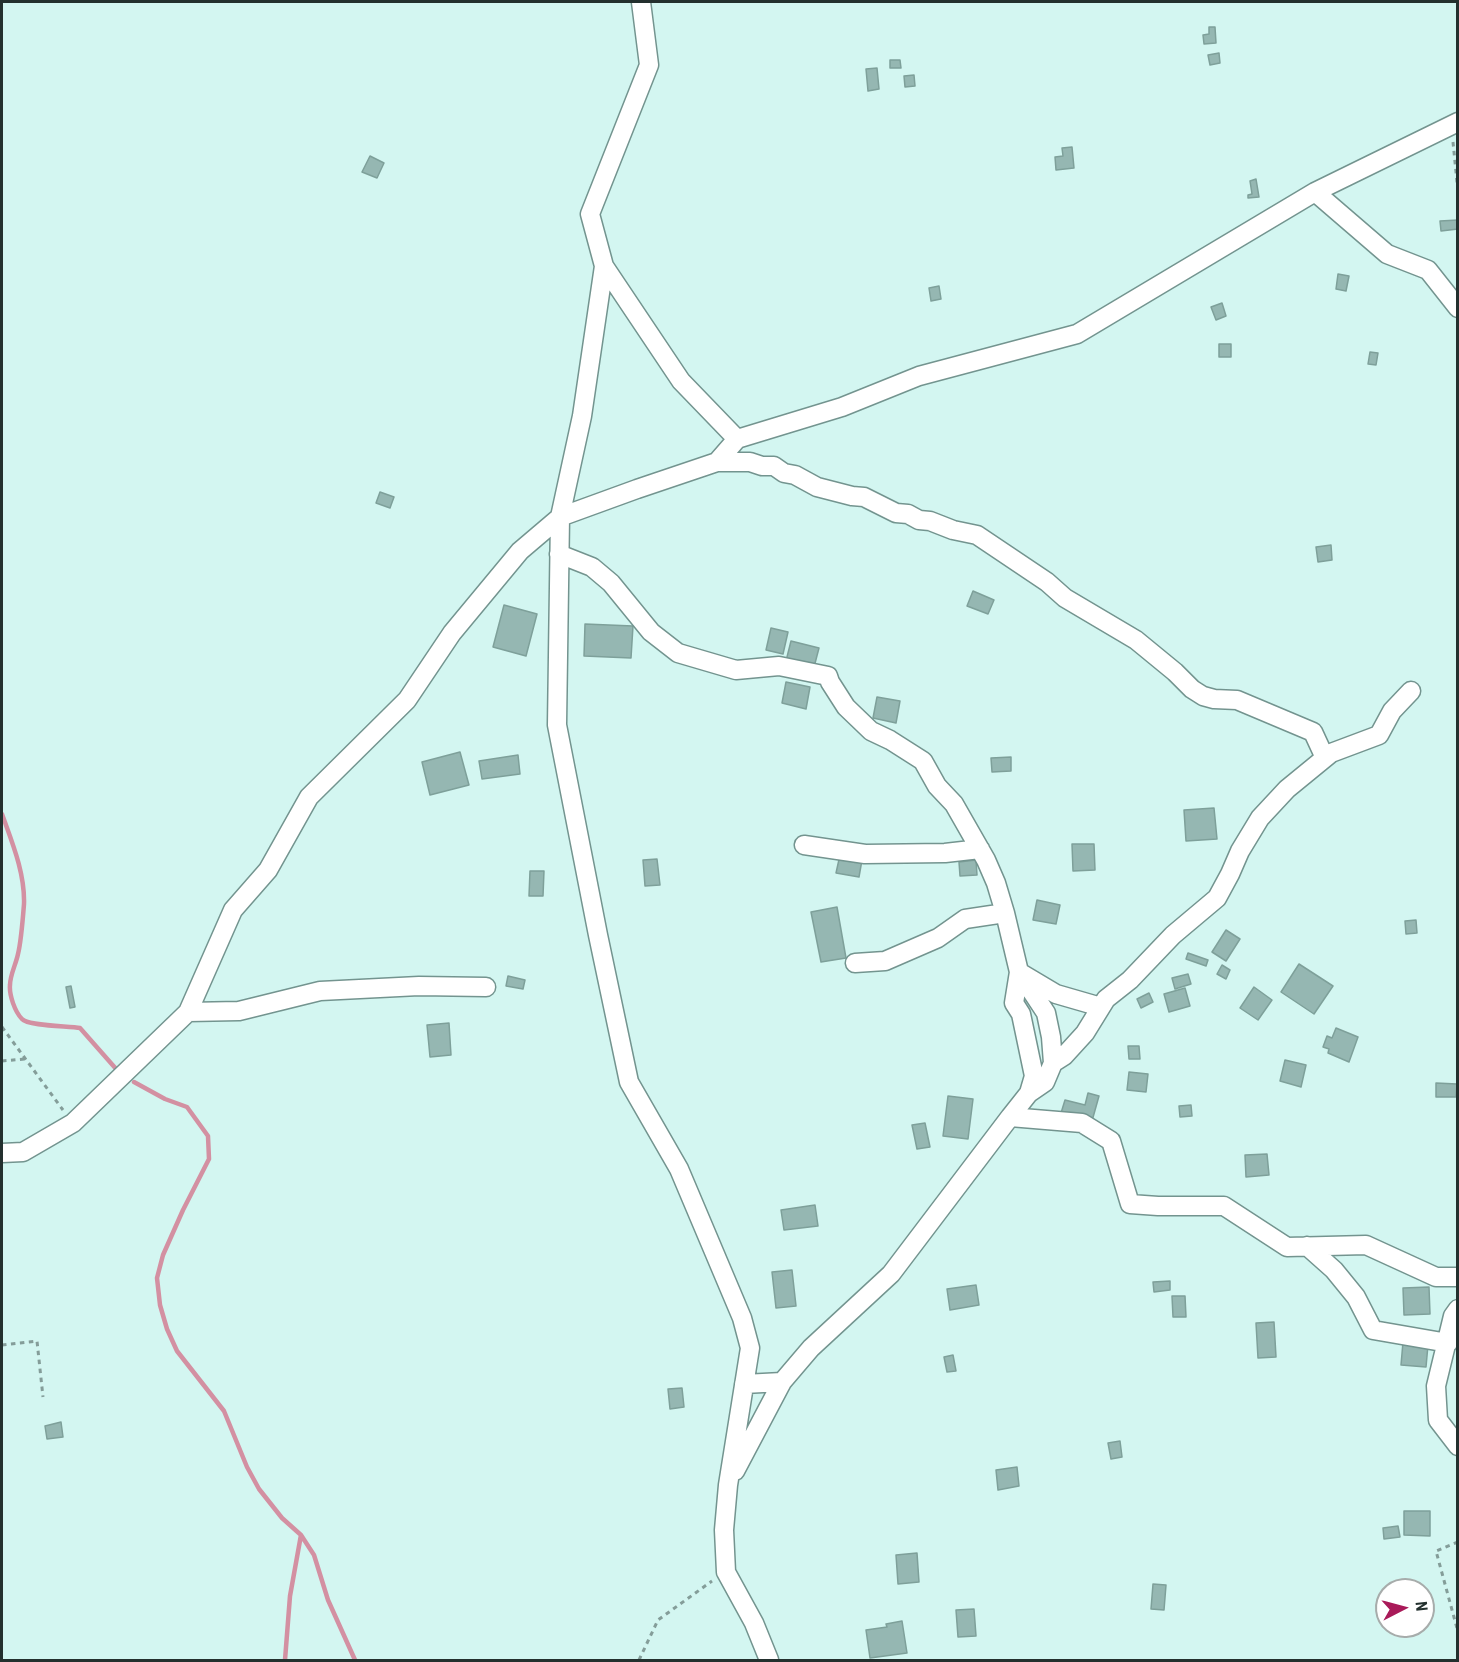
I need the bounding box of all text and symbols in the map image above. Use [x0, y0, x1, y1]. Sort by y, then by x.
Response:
north arrow [1375, 1578, 1435, 1638]
text: N [1411, 1600, 1431, 1612]

